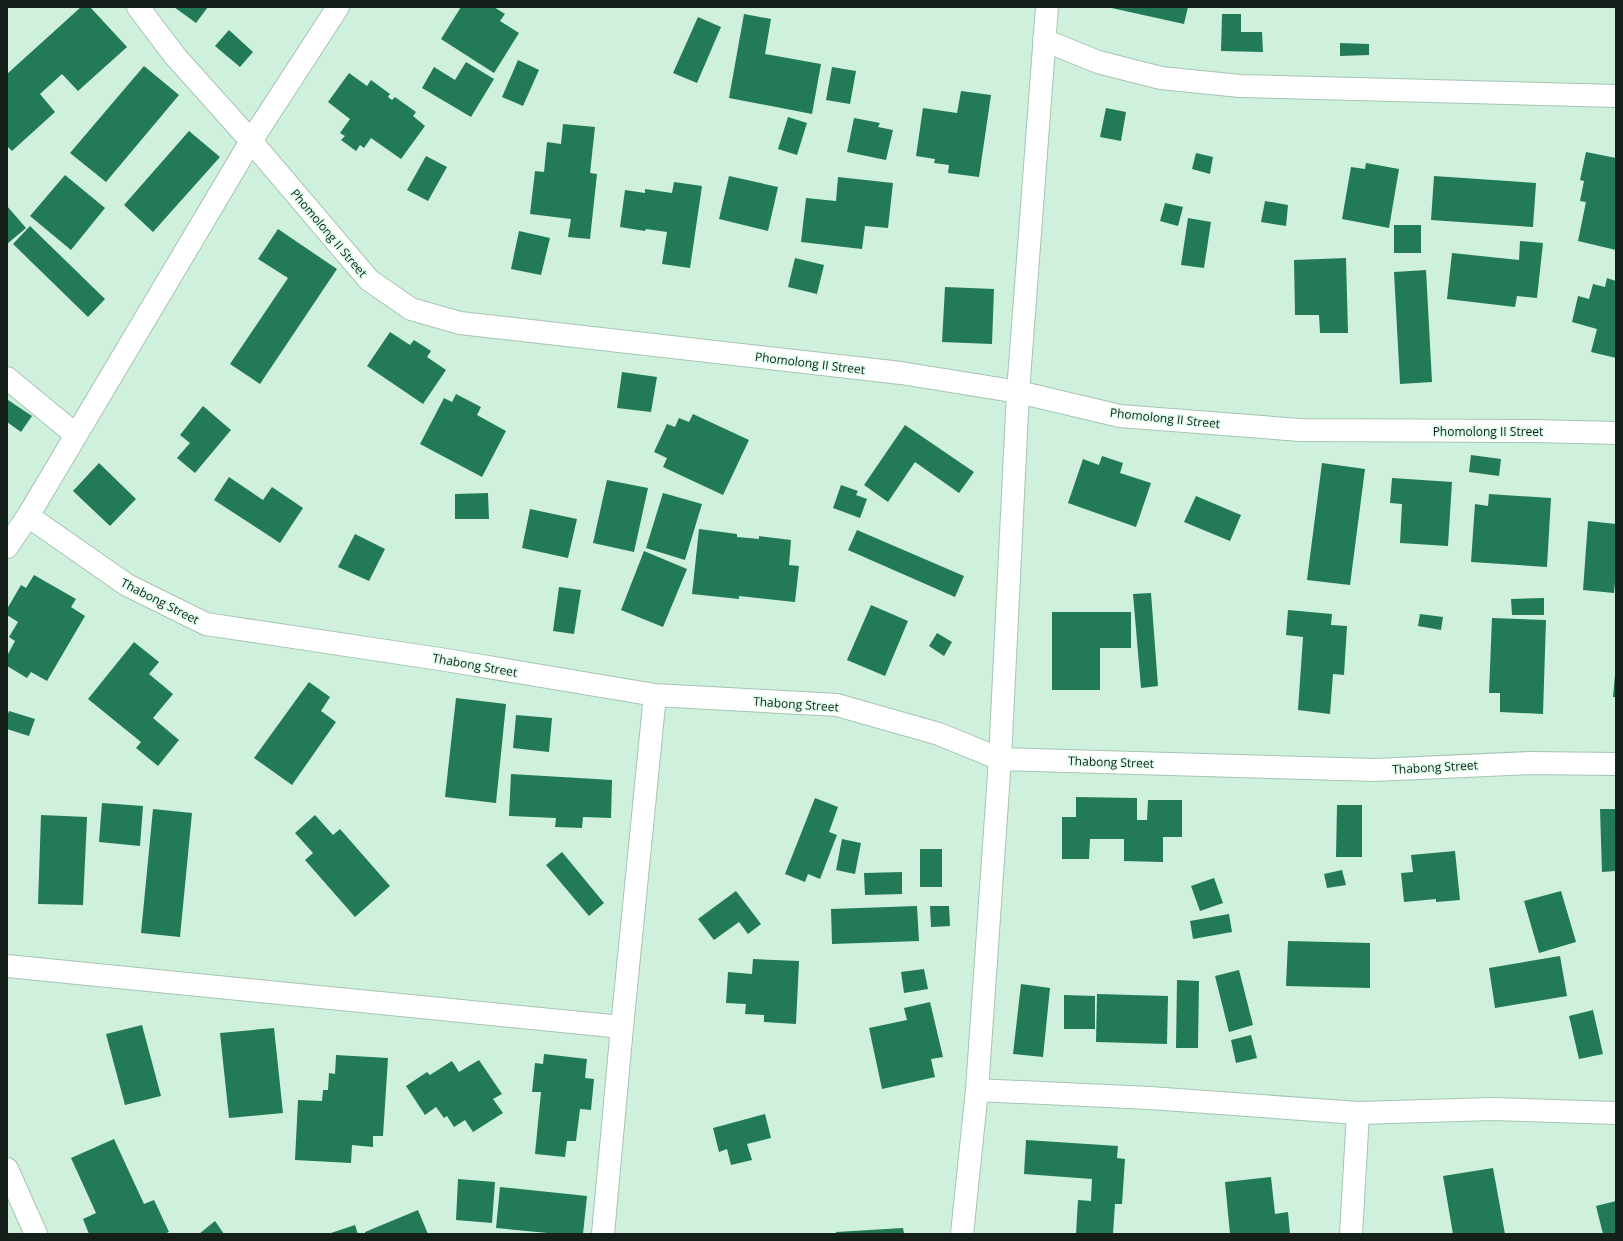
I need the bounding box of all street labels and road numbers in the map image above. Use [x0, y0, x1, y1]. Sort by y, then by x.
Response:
street label: Phomolong II Street [287, 185, 371, 281]
street label: Phomolong II Street [754, 348, 866, 378]
street label: Phomolong II Street [1109, 404, 1221, 432]
street label: Phomolong II Street [1433, 423, 1543, 440]
street label: Thabong Street [118, 574, 202, 628]
street label: Thabong Street [431, 649, 519, 681]
street label: Thabong Street [753, 693, 839, 715]
street label: Thabong Street [1068, 752, 1154, 772]
street label: Thabong Street [1392, 756, 1478, 778]

